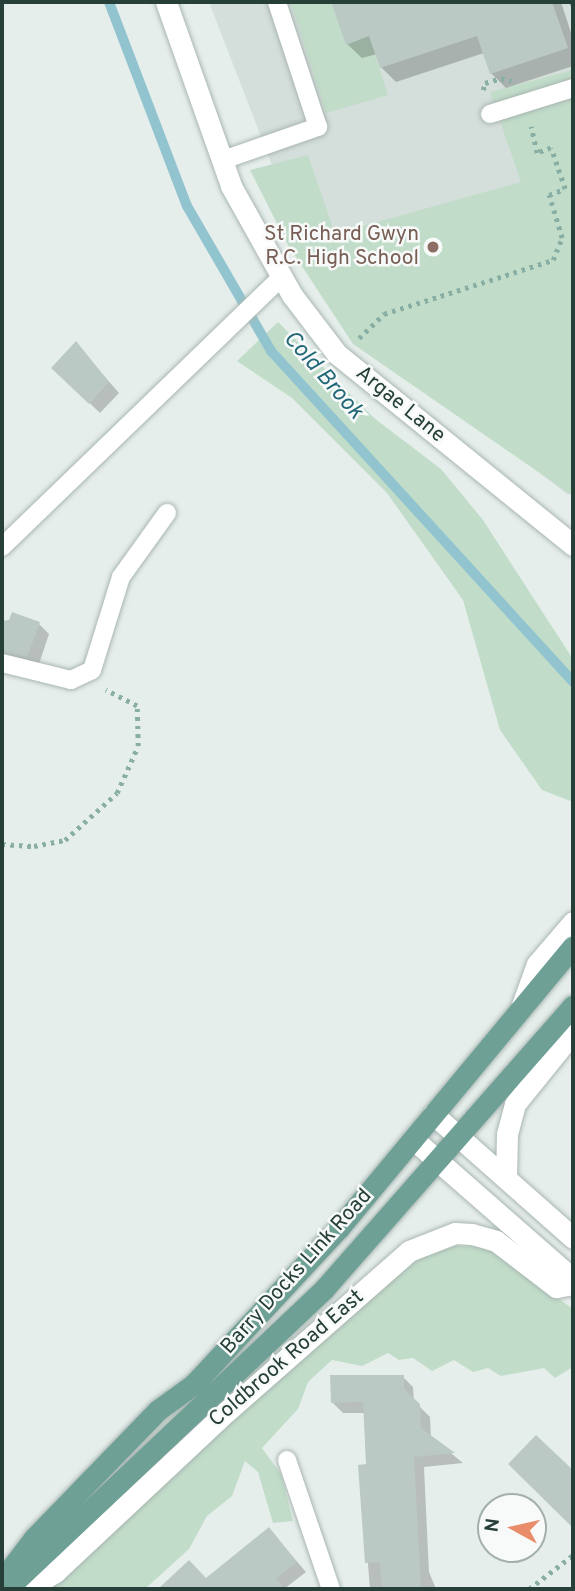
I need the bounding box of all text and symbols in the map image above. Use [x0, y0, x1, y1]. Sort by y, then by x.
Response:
place label: St Richard Gwyn R.C. High School [264, 222, 419, 272]
marker: St Richard Gwyn R.C. High School [425, 239, 441, 255]
water label: Cold Brook [276, 326, 368, 426]
street label: Argae Lane [350, 361, 450, 449]
street label: Barry Docks Link Road [216, 1184, 378, 1360]
street label: Coldbrook Road East [205, 1285, 369, 1433]
north arrow [477, 1493, 547, 1563]
text: N [480, 1517, 506, 1534]

